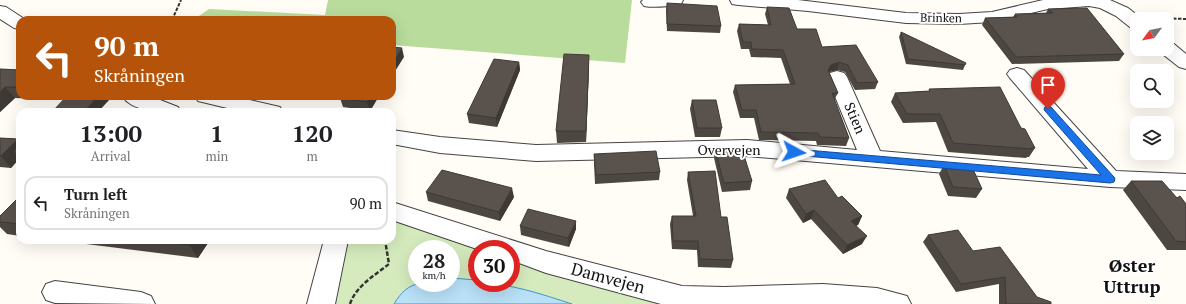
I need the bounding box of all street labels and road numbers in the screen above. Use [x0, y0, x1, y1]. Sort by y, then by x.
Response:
street label: Brinken [920, 10, 962, 25]
street label: Stien [840, 99, 871, 137]
street label: Overvejen [697, 140, 761, 159]
street label: Damvejen [569, 257, 648, 298]

